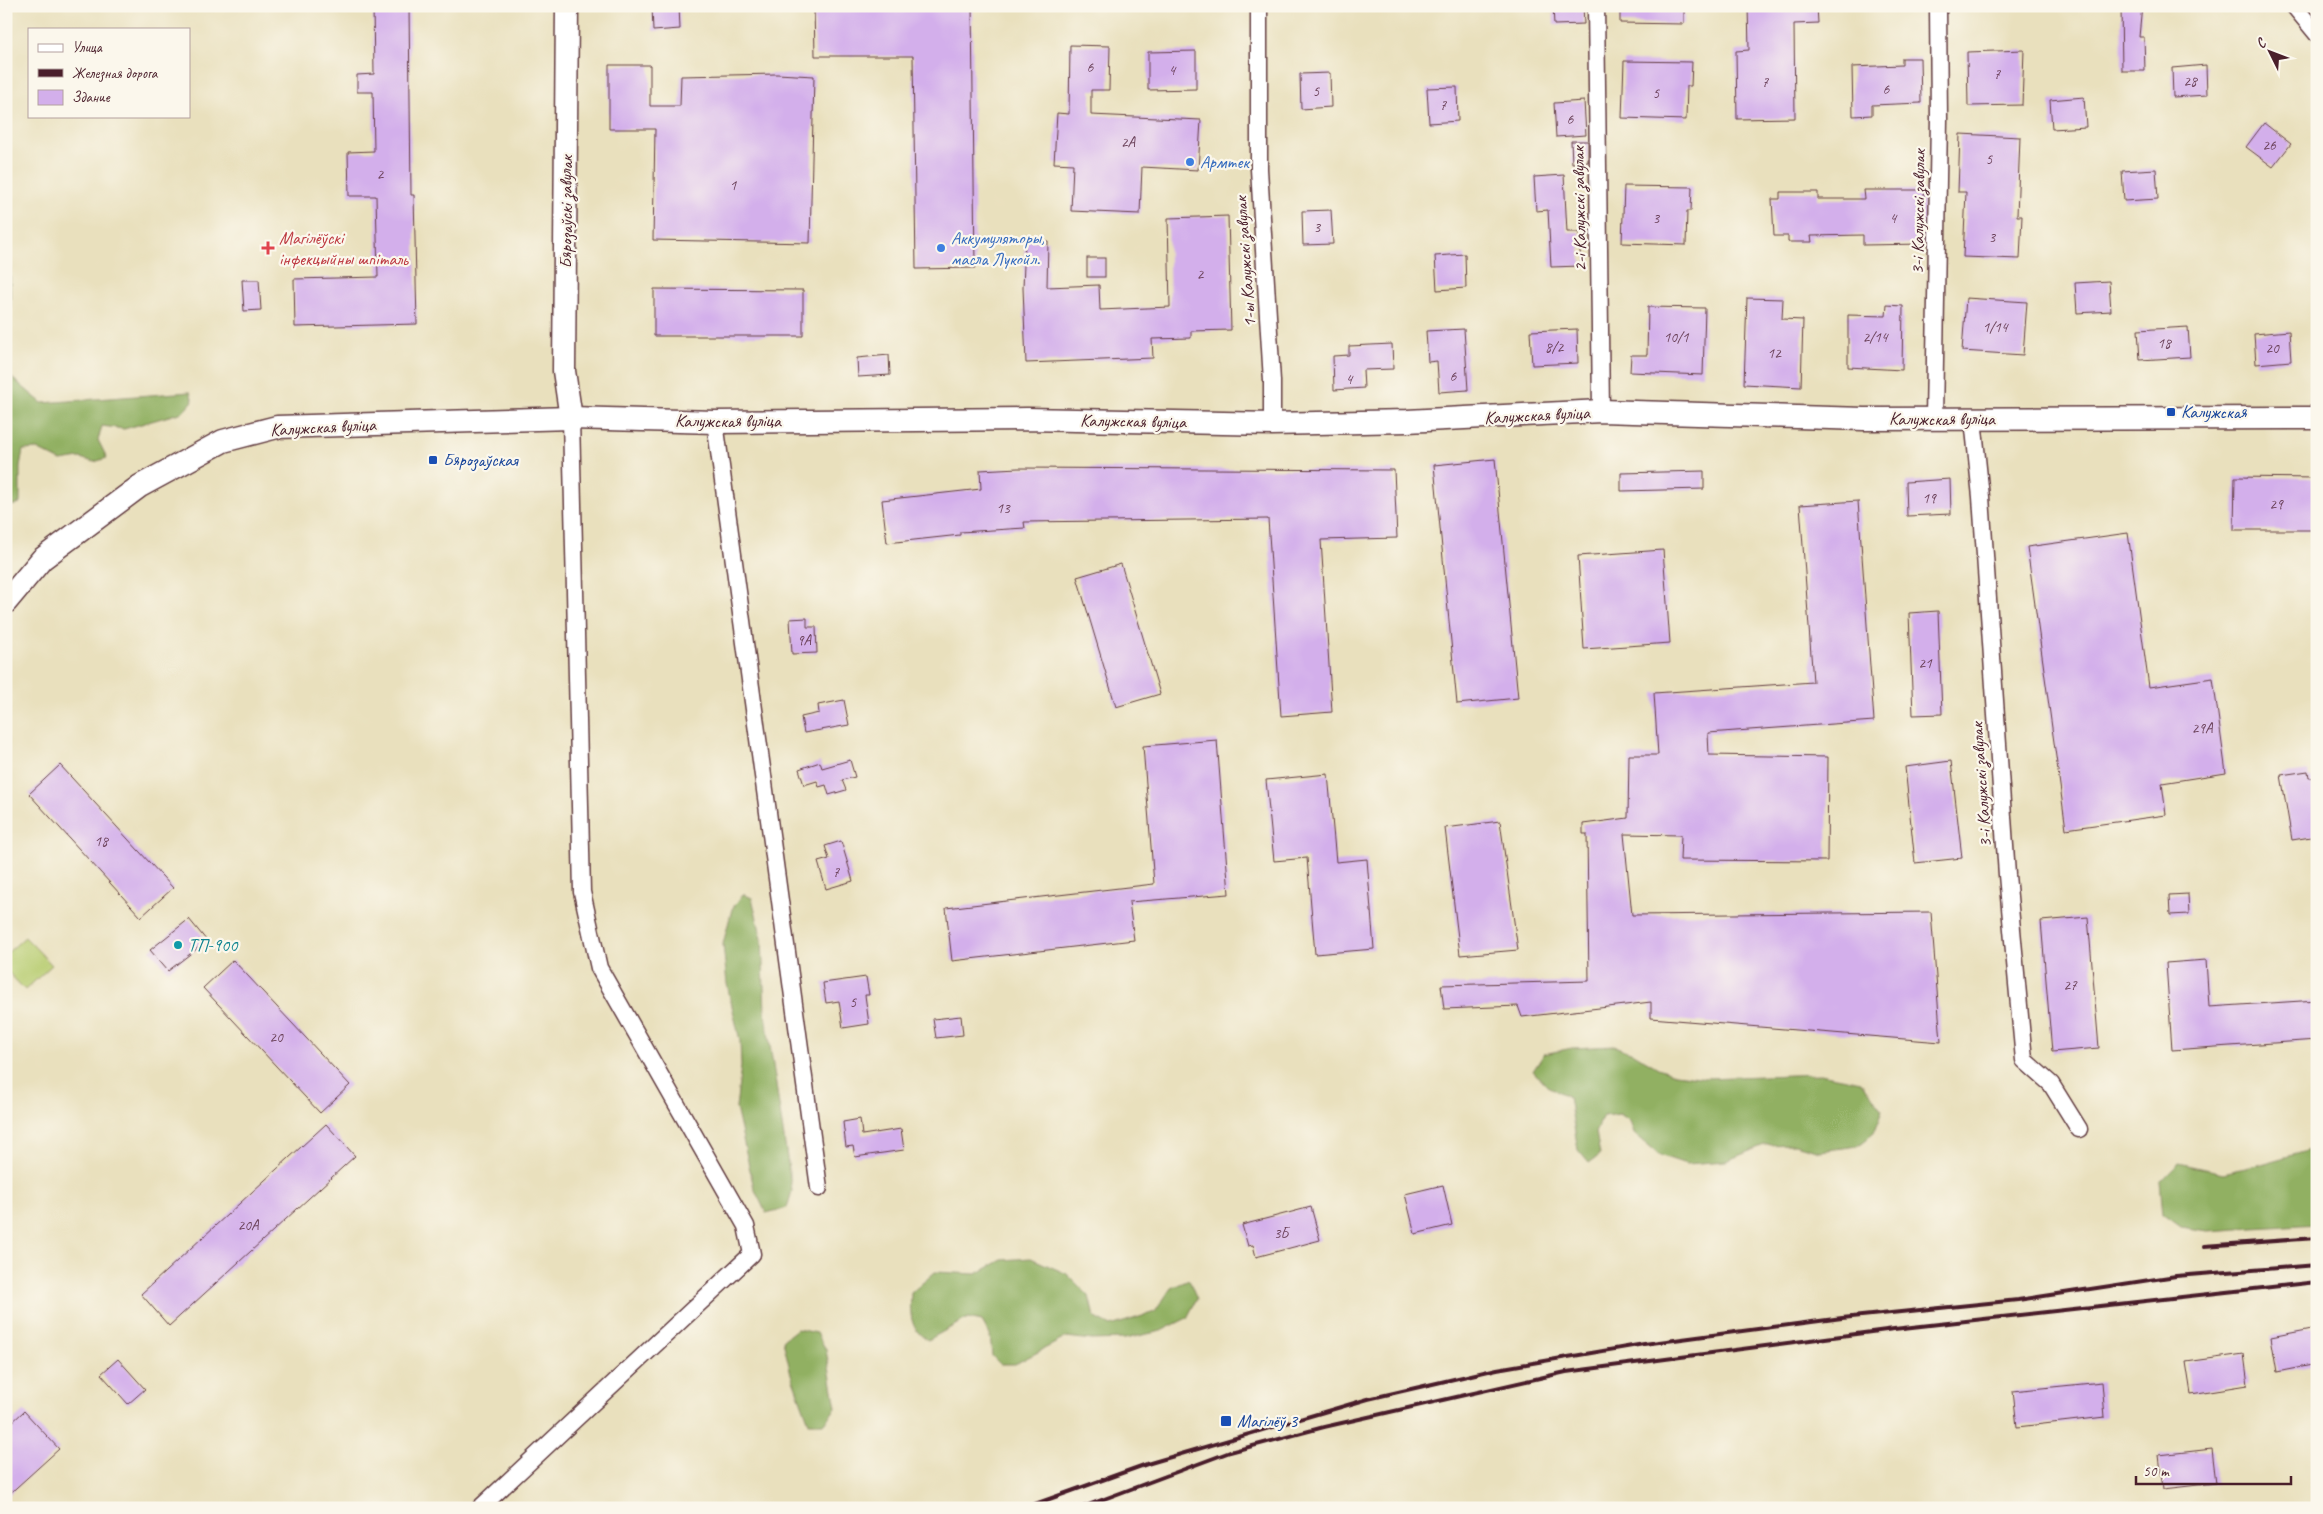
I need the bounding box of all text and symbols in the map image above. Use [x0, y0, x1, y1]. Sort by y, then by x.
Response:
legend [28, 28, 190, 118]
north arrow [2246, 28, 2296, 78]
text: С [2252, 34, 2271, 52]
text: Улица [72, 38, 103, 57]
house number: 6 [1087, 58, 1095, 77]
house number: 4 [1169, 61, 1177, 80]
text: Железная дорога [72, 64, 159, 83]
house number: 7 [1994, 65, 2002, 84]
house number: 28 [2183, 72, 2198, 91]
house number: 7 [1762, 73, 1770, 92]
house number: 6 [1883, 80, 1891, 99]
house number: 5 [1313, 82, 1321, 101]
house number: 5 [1653, 84, 1661, 103]
text: Здание [72, 88, 111, 107]
house number: 7 [1440, 96, 1448, 115]
house number: 6 [1567, 110, 1575, 129]
house number: 2А [1121, 133, 1137, 152]
house number: 26 [2262, 136, 2277, 155]
street label: 2-і Калужскі завулак [1567, 144, 1592, 272]
street label: 3-і Калужскі завулак [1906, 147, 1931, 275]
house number: 5 [1986, 150, 1994, 169]
place label: Армтек [1200, 151, 1251, 173]
street label: Бярозаўскі завулак [555, 153, 578, 268]
marker: Армтек [1184, 156, 1196, 168]
house number: 2 [377, 165, 385, 184]
house number: 1 [730, 176, 738, 195]
street label: 1-ы Калужскі завулак [1229, 193, 1262, 328]
house number: 3 [1653, 209, 1661, 228]
house number: 4 [1890, 209, 1898, 228]
house number: 3 [1314, 218, 1322, 237]
place label: Магілёўскі інфекцыйны шпіталь [279, 227, 409, 270]
place label: Аккумуляторы, масла Лукойл. [951, 227, 1045, 270]
house number: 3 [1989, 228, 1997, 247]
marker: Магілёўскі інфекцыйны шпіталь [261, 241, 275, 255]
marker: Аккумуляторы, масла Лукойл. [935, 242, 947, 254]
house number: 2 [1197, 265, 1205, 284]
house number: 1/14 [1982, 318, 2009, 337]
house number: 10/1 [1663, 328, 1690, 347]
house number: 2/14 [1862, 328, 1889, 347]
house number: 18 [2157, 334, 2172, 353]
house number: 8/2 [1545, 338, 1564, 357]
house number: 20 [2265, 339, 2280, 358]
house number: 12 [1767, 344, 1782, 363]
house number: 6 [1450, 367, 1458, 386]
house number: 4 [1346, 370, 1354, 389]
street label: Калужская вуліца [1484, 401, 1592, 429]
place label: Калужская [2181, 401, 2248, 423]
marker: Калужская [2165, 406, 2177, 418]
street label: Калужская вуліца [1889, 408, 1996, 430]
street label: Калужская вуліца [1080, 409, 1187, 433]
street label: Калужская вуліца [675, 410, 782, 432]
street label: Калужская вуліца [270, 413, 378, 441]
place label: Бярозаўская [443, 449, 519, 472]
marker: Бярозаўская [427, 454, 439, 466]
house number: 19 [1922, 489, 1937, 508]
house number: 29 [2269, 495, 2284, 514]
house number: 13 [996, 499, 1011, 518]
house number: 9А [797, 631, 813, 650]
house number: 21 [1918, 654, 1933, 673]
street label: 3-і Калужскі завулак [1966, 719, 1997, 848]
house number: 29А [2191, 719, 2214, 738]
house number: 18 [94, 832, 109, 851]
house number: 7 [833, 863, 841, 882]
place label: ТП-900 [188, 934, 239, 956]
marker: ТП-900 [172, 939, 184, 951]
house number: 27 [2063, 976, 2078, 995]
house number: 5 [850, 993, 858, 1012]
house number: 20 [269, 1028, 284, 1047]
house number: 20А [237, 1216, 260, 1235]
house number: 3Б [1274, 1224, 1291, 1243]
place label: Магілёў 3 [1237, 1410, 1299, 1432]
marker: Магілёў 3 [1219, 1414, 1233, 1428]
scale bar [2136, 1454, 2290, 1486]
text: 50 m [2143, 1462, 2170, 1481]

